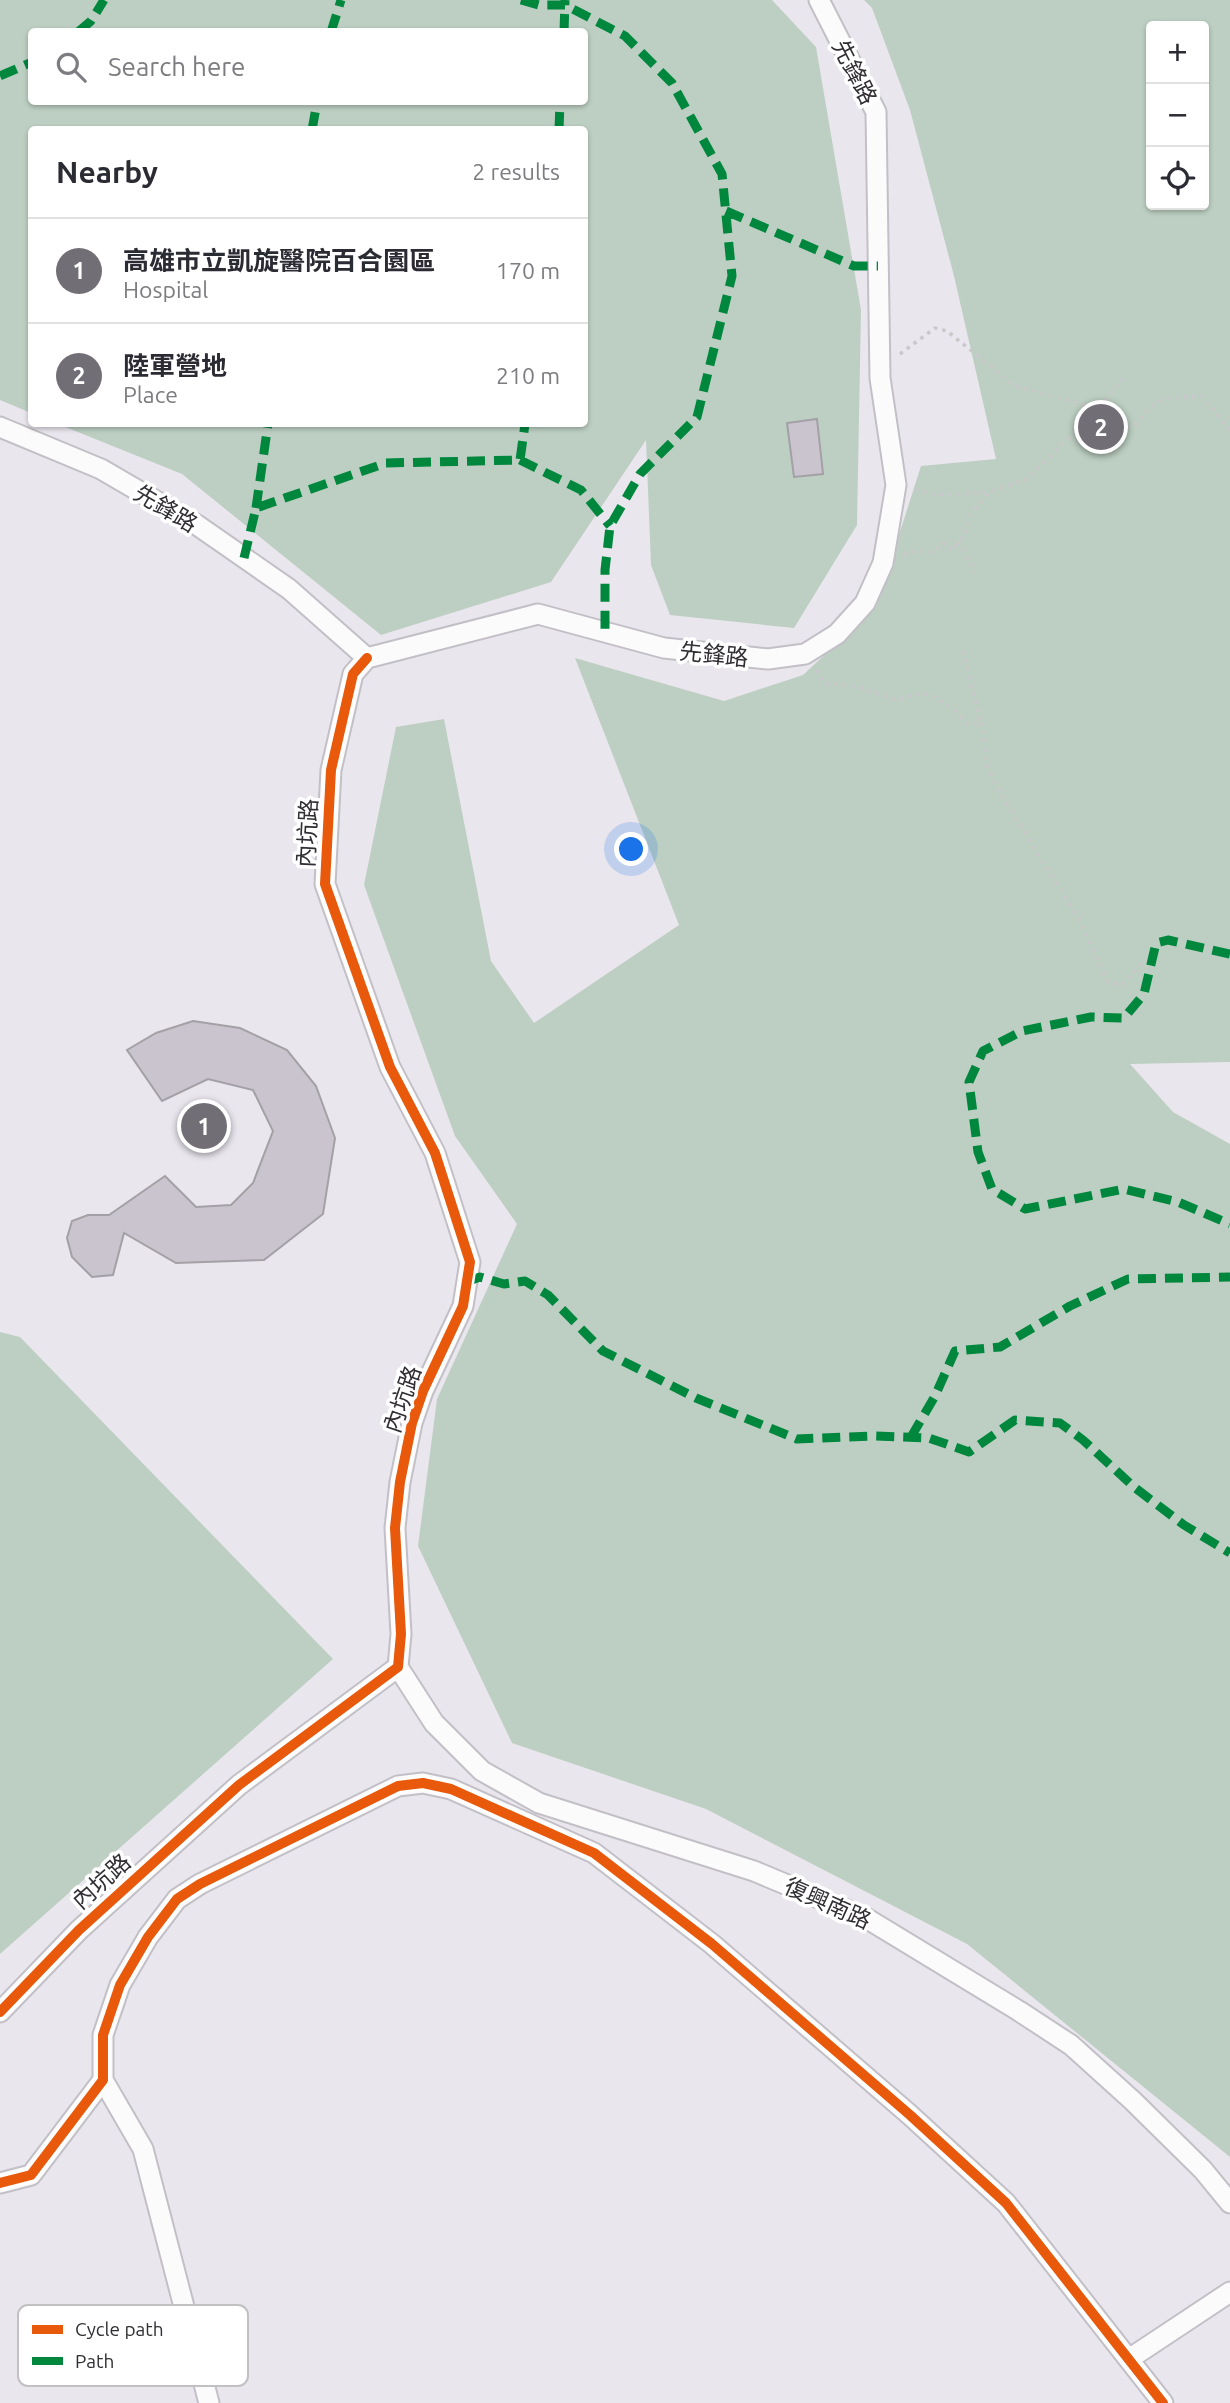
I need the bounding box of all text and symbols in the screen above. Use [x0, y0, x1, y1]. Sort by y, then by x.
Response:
map controls [1146, 21, 1209, 210]
button: + [1146, 21, 1209, 84]
search box [28, 28, 588, 105]
street label: 先鋒路 [828, 36, 882, 108]
icon: search [52, 48, 90, 86]
text: Search here [108, 52, 245, 81]
button: − [1146, 84, 1209, 147]
button: locate [1146, 147, 1209, 210]
text: Nearby [56, 155, 158, 189]
text: 2 results [472, 159, 560, 184]
text: 高雄市立凱旋醫院百合園區 [123, 246, 435, 275]
text: 1 [73, 258, 85, 283]
text: 170 m [496, 258, 560, 283]
text: Hospital [123, 277, 208, 302]
text: 陸軍營地 [123, 351, 227, 380]
text: 2 [73, 363, 85, 388]
text: 210 m [496, 363, 560, 388]
text: Place [123, 382, 178, 407]
pin: 2 [1078, 401, 1124, 453]
street label: 先鋒路 [130, 480, 202, 536]
street label: 先鋒路 [678, 638, 750, 670]
street label: 內坑路 [293, 798, 321, 868]
your location [614, 832, 648, 866]
pin: 1 [181, 1100, 227, 1152]
street label: 內坑路 [379, 1362, 425, 1436]
street label: 內坑路 [67, 1849, 135, 1913]
street label: 復興南路 [781, 1873, 875, 1933]
legend [18, 2305, 248, 2386]
text: Cycle path [75, 2318, 164, 2340]
text: Path [75, 2350, 114, 2372]

